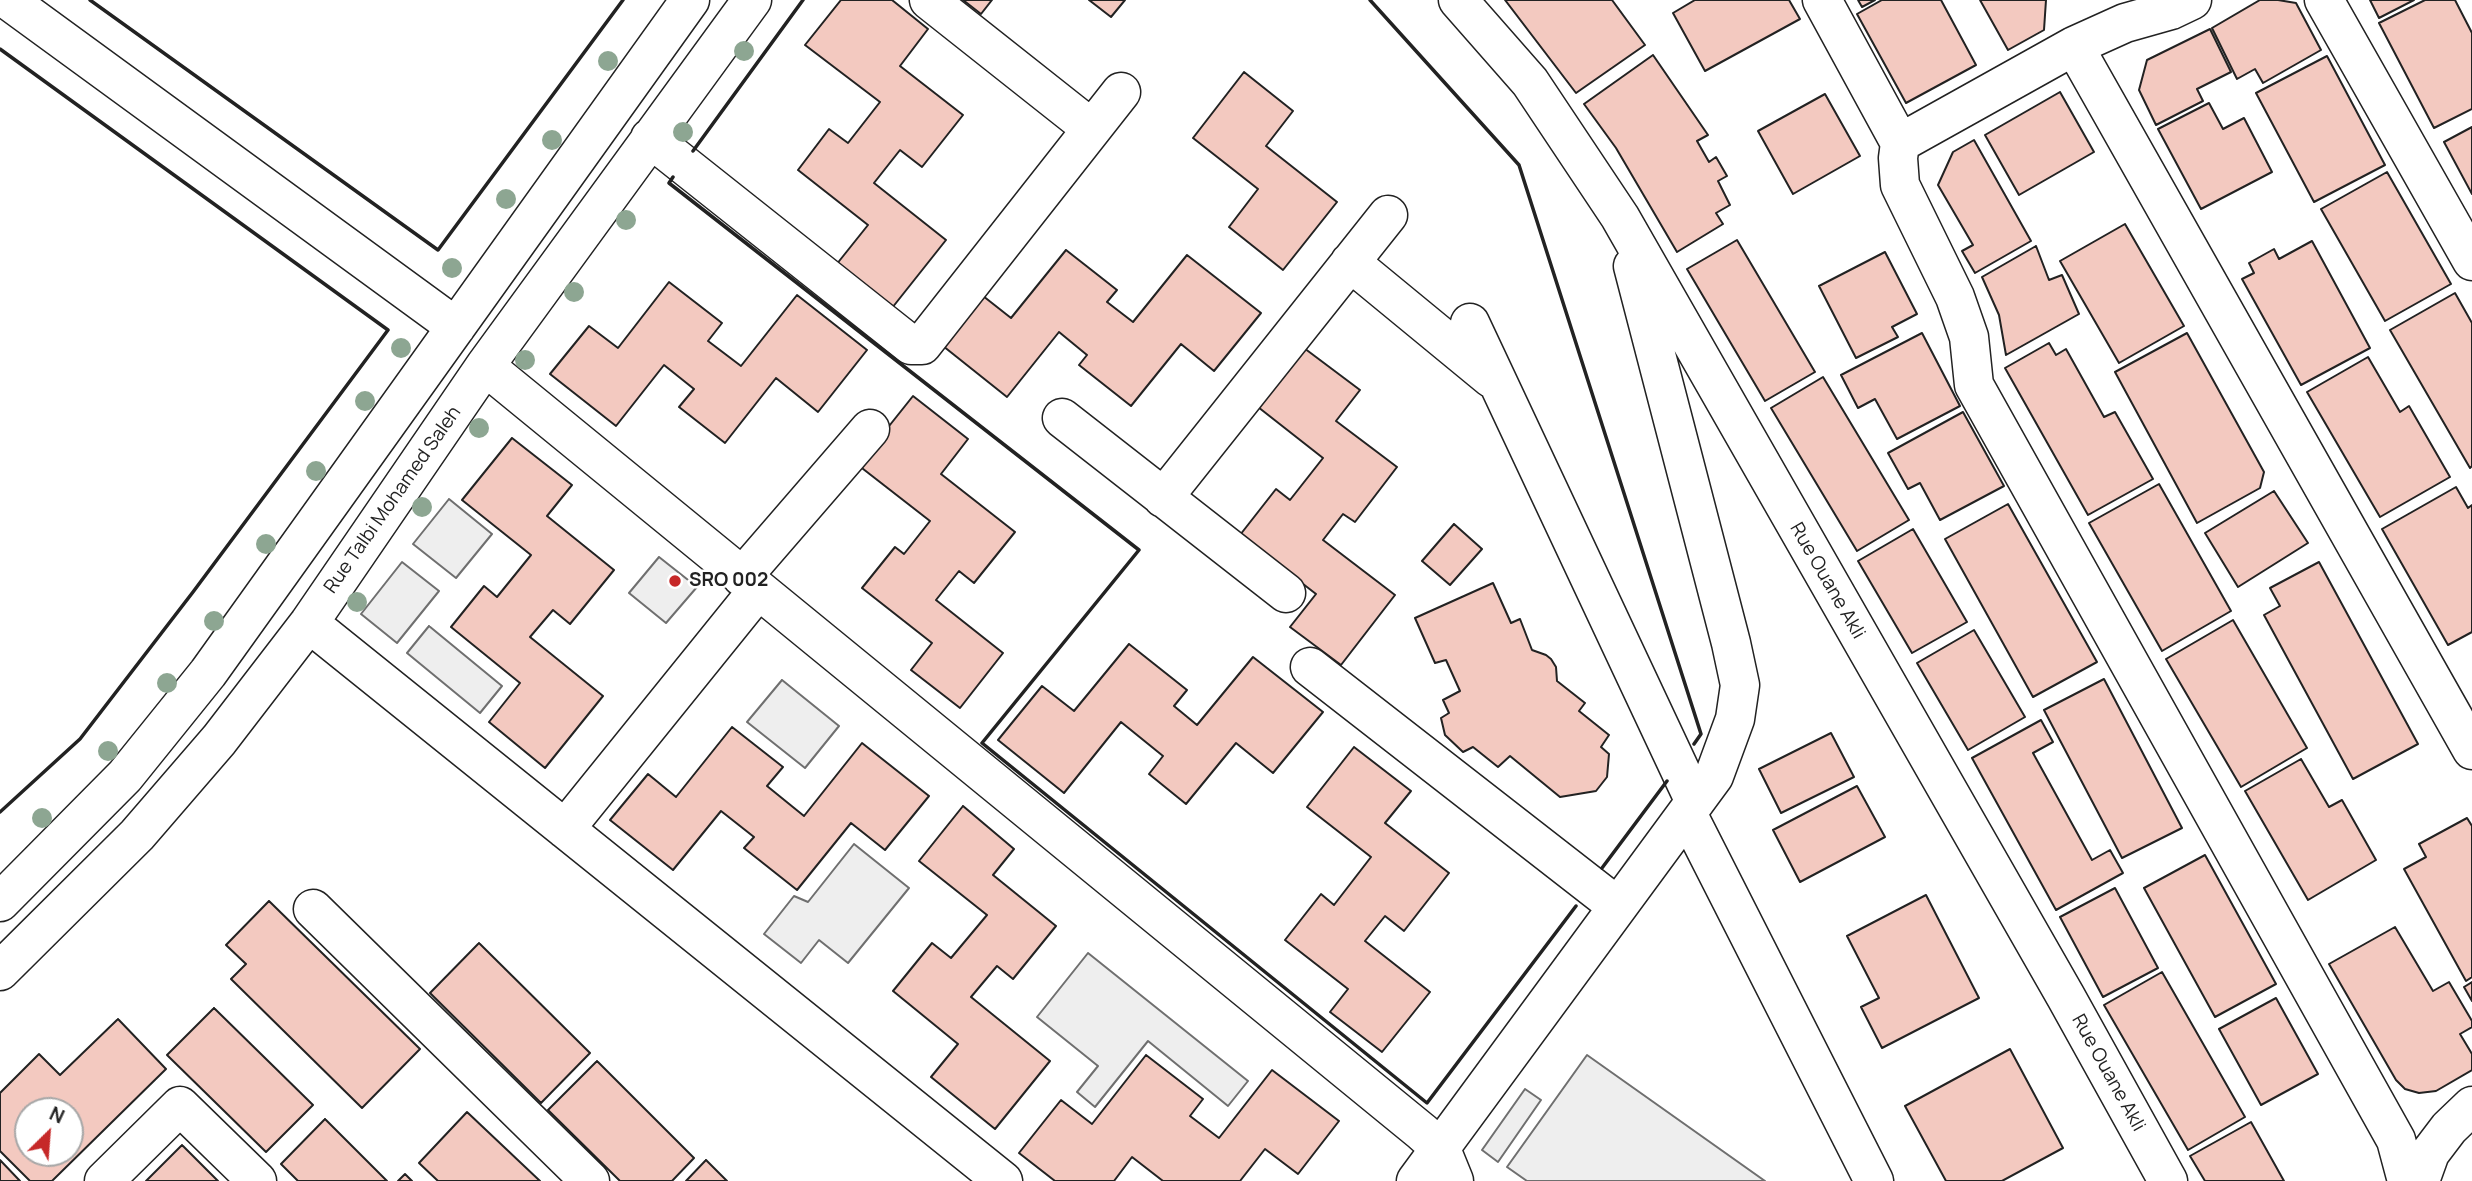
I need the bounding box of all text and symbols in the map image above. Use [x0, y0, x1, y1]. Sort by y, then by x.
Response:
street label: Rue Talbi Mohamed Saleh [320, 402, 466, 598]
street label: Rue Ouane Akli [1785, 519, 1869, 643]
place label: SRO 002 [689, 570, 768, 592]
marker: SRO 002 [667, 573, 683, 589]
street label: Rue Ouane Akli [2066, 1011, 2150, 1135]
north arrow [14, 1097, 84, 1167]
text: N [45, 1100, 69, 1129]

